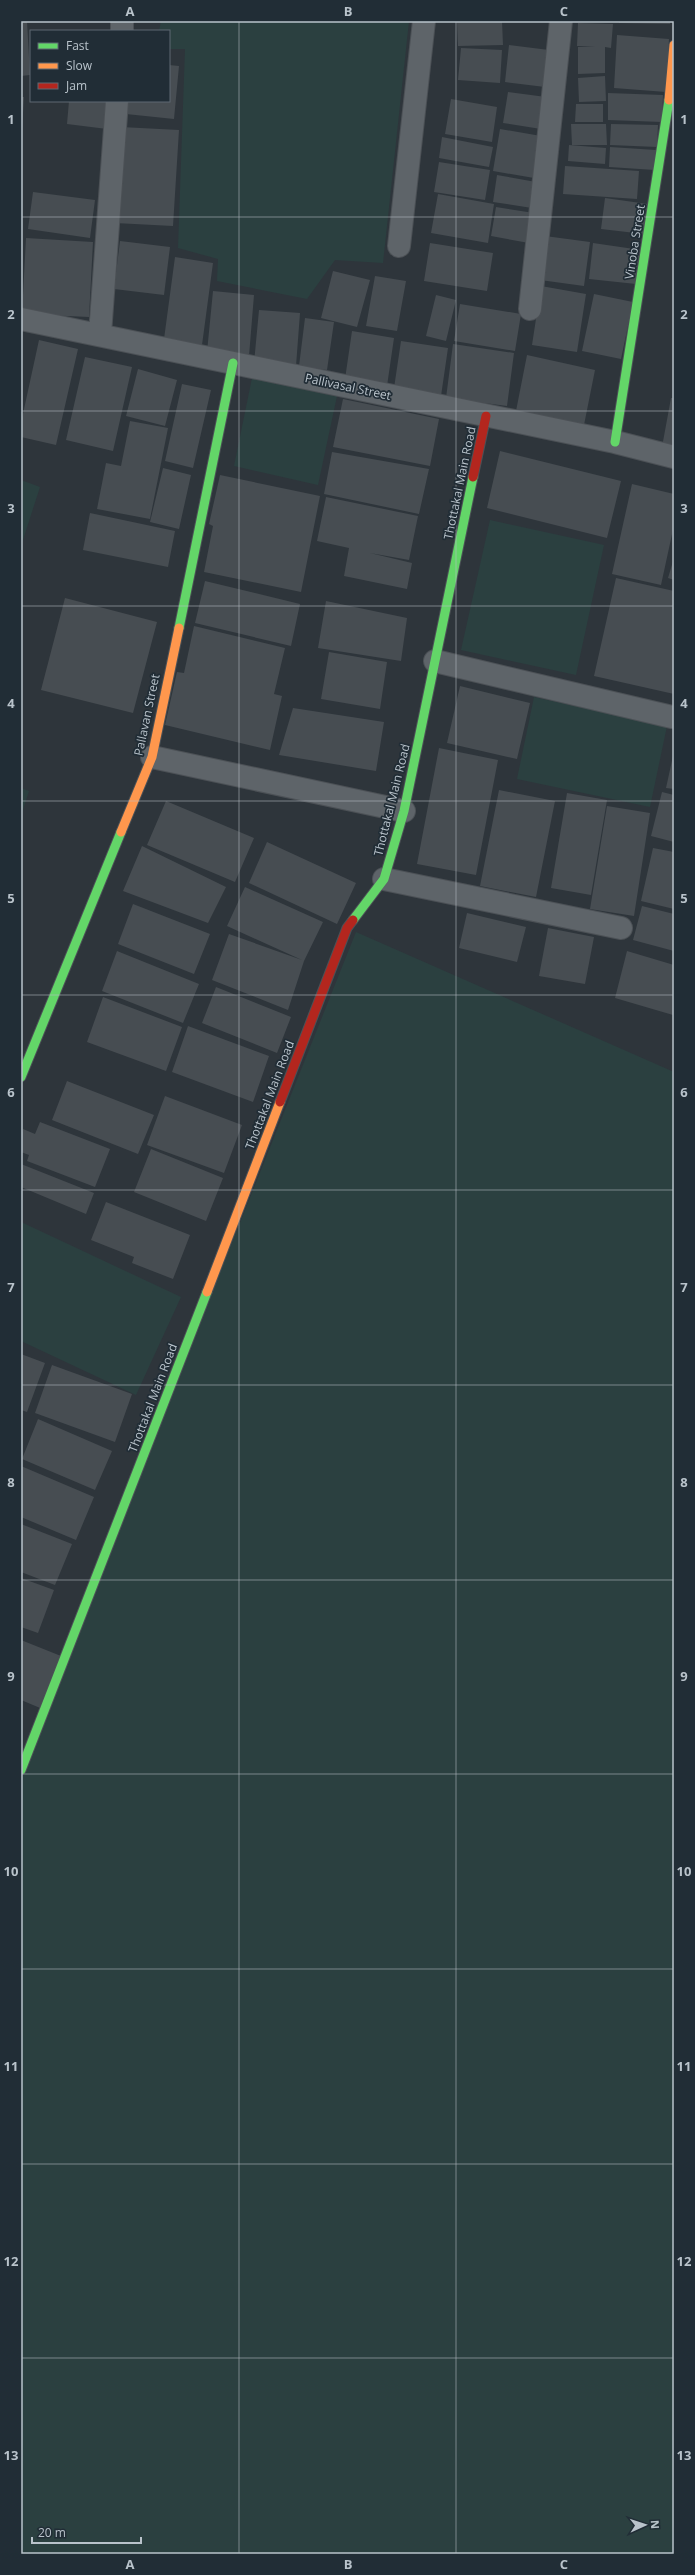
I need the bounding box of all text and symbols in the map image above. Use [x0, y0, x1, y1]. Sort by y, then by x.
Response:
text: A [126, 2, 135, 20]
text: B [344, 2, 353, 20]
text: C [560, 2, 568, 20]
legend [30, 30, 170, 102]
text: Fast [66, 37, 89, 54]
text: Slow [66, 57, 93, 74]
text: Jam [65, 77, 87, 94]
text: 1 [7, 110, 15, 128]
text: 1 [680, 110, 688, 128]
street label: Vinoba Street [620, 203, 649, 280]
text: 2 [7, 305, 15, 323]
text: 2 [680, 305, 688, 323]
street label: Pallivasal Street [303, 369, 393, 404]
street label: Thottakal Main Road [439, 425, 480, 541]
text: 3 [7, 499, 15, 517]
text: 3 [680, 499, 688, 517]
street label: Pallavan Street [130, 672, 163, 757]
text: 4 [7, 694, 15, 712]
text: 4 [680, 694, 688, 712]
street label: Thottakal Main Road [369, 742, 414, 858]
text: 5 [7, 889, 15, 907]
text: 5 [680, 889, 688, 907]
street label: Thottakal Main Road [241, 1038, 298, 1152]
text: 6 [7, 1083, 15, 1101]
text: 6 [680, 1083, 688, 1101]
text: 7 [7, 1278, 15, 1296]
text: 7 [680, 1278, 688, 1296]
street label: Thottakal Main Road [124, 1341, 181, 1455]
text: 8 [7, 1473, 15, 1491]
text: 8 [680, 1473, 688, 1491]
text: 9 [7, 1667, 15, 1685]
text: 9 [680, 1667, 688, 1685]
text: 10 [4, 1862, 18, 1880]
text: 10 [677, 1862, 691, 1880]
text: 11 [4, 2057, 18, 2075]
text: 11 [677, 2057, 691, 2075]
text: 12 [4, 2252, 19, 2270]
text: 12 [677, 2252, 692, 2270]
text: 13 [4, 2446, 18, 2464]
text: 13 [677, 2446, 691, 2464]
north arrow [625, 2505, 665, 2545]
scale bar [32, 2519, 141, 2545]
text: N [648, 2520, 663, 2529]
text: 20 m [38, 2524, 66, 2541]
text: A [126, 2555, 135, 2573]
text: B [344, 2555, 353, 2573]
text: C [560, 2555, 568, 2573]

